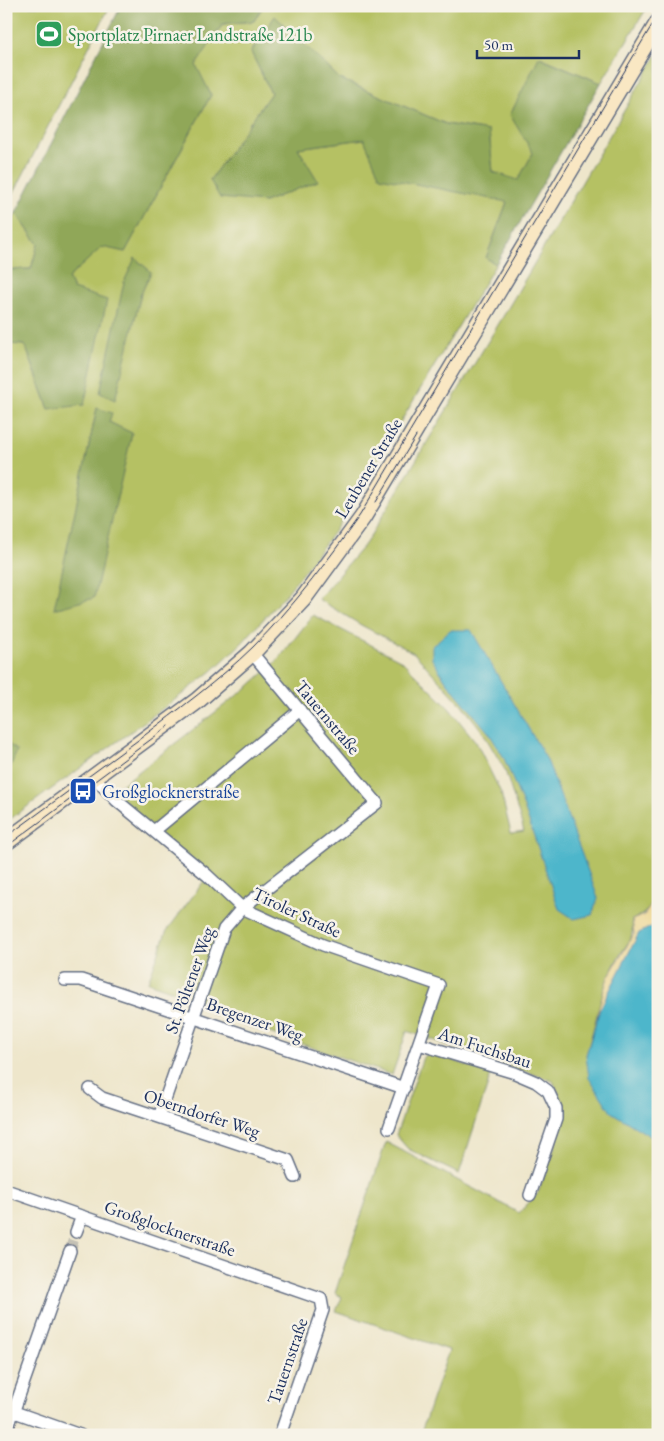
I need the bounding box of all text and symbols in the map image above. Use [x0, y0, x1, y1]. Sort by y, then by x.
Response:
sports icon: Sportplatz Pirnaer Landstraße 121b [34, 19, 64, 49]
place label: Sportplatz Pirnaer Landstraße 121b [68, 23, 312, 46]
scale bar [477, 28, 579, 60]
text: 50 m [484, 35, 513, 54]
street label: Leubener Straße [329, 414, 407, 522]
street label: Tauernstraße [290, 675, 366, 759]
bus stop icon: Großglocknerstraße [68, 776, 98, 806]
place label: Großglocknerstraße [102, 780, 239, 803]
street label: Tiroler Straße [249, 881, 345, 943]
street label: St. Pöltener Weg [159, 923, 219, 1037]
street label: Bregenzer Weg [204, 992, 307, 1046]
street label: Am Fuchsbau [434, 1021, 535, 1073]
street label: Oberndorfer Weg [141, 1083, 263, 1143]
street label: Großglocknerstraße [101, 1195, 239, 1261]
street label: Tauernstraße [261, 1315, 313, 1407]

